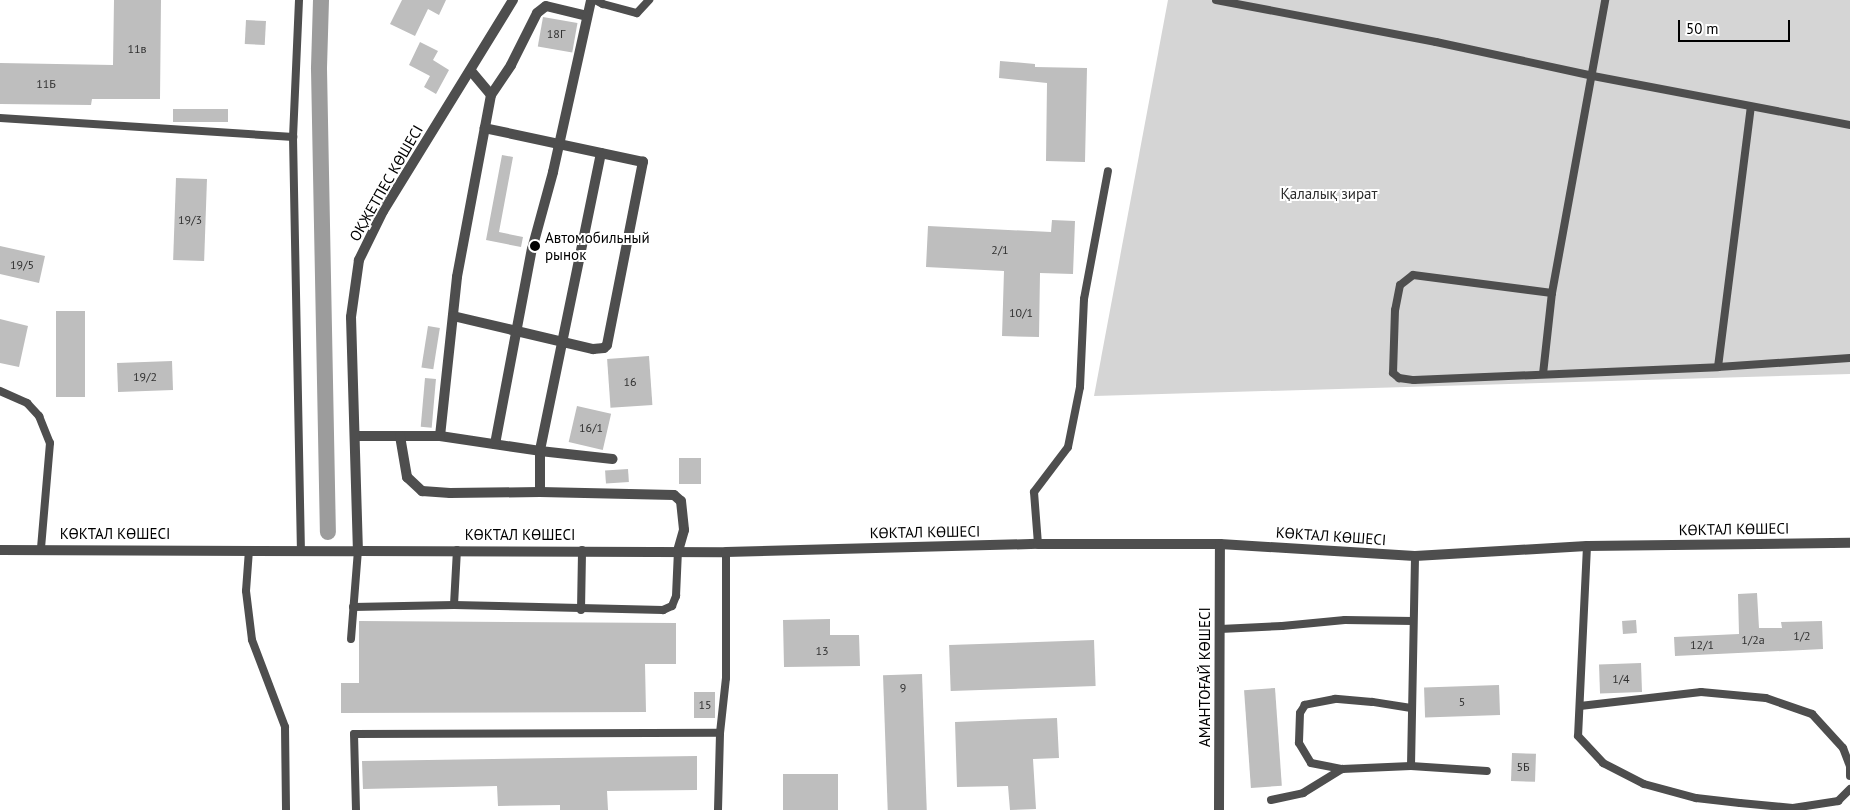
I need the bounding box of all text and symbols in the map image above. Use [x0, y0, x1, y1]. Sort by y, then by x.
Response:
scale bar [1680, 10, 1792, 42]
text: 50 m [1686, 19, 1719, 38]
house number: 18Г [547, 27, 565, 41]
house number: 11в [127, 42, 147, 56]
house number: 11Б [36, 77, 56, 91]
street label: ОҚЖЕТПЕС КӨШЕСІ [345, 121, 427, 245]
park label: Қалалық зират [1280, 185, 1378, 203]
house number: 19/3 [178, 213, 202, 227]
place label: Автомобильный рынок [545, 228, 650, 263]
marker: Автомобильный рынок [529, 240, 541, 252]
house number: 2/1 [991, 243, 1009, 257]
house number: 19/5 [10, 258, 34, 272]
house number: 10/1 [1009, 306, 1033, 320]
house number: 19/2 [133, 370, 157, 384]
house number: 16 [623, 375, 637, 389]
house number: 16/1 [579, 421, 603, 435]
street label: КӨКТАЛ КӨШЕСІ [1678, 519, 1790, 539]
street label: КӨКТАЛ КӨШЕСІ [869, 522, 981, 542]
street label: КӨКТАЛ КӨШЕСІ [1275, 523, 1387, 549]
street label: КӨКТАЛ КӨШЕСІ [60, 525, 170, 543]
street label: КӨКТАЛ КӨШЕСІ [465, 526, 575, 544]
street label: АМАНТОҒАЙ КӨШЕСІ [1196, 607, 1214, 747]
house number: 1/2 [1793, 629, 1811, 643]
house number: 1/2а [1741, 633, 1765, 647]
house number: 12/1 [1690, 638, 1714, 652]
house number: 13 [815, 644, 829, 658]
house number: 1/4 [1612, 672, 1630, 686]
house number: 9 [900, 681, 906, 695]
house number: 5 [1459, 695, 1465, 709]
house number: 15 [698, 698, 712, 712]
house number: 5Б [1516, 760, 1530, 774]

